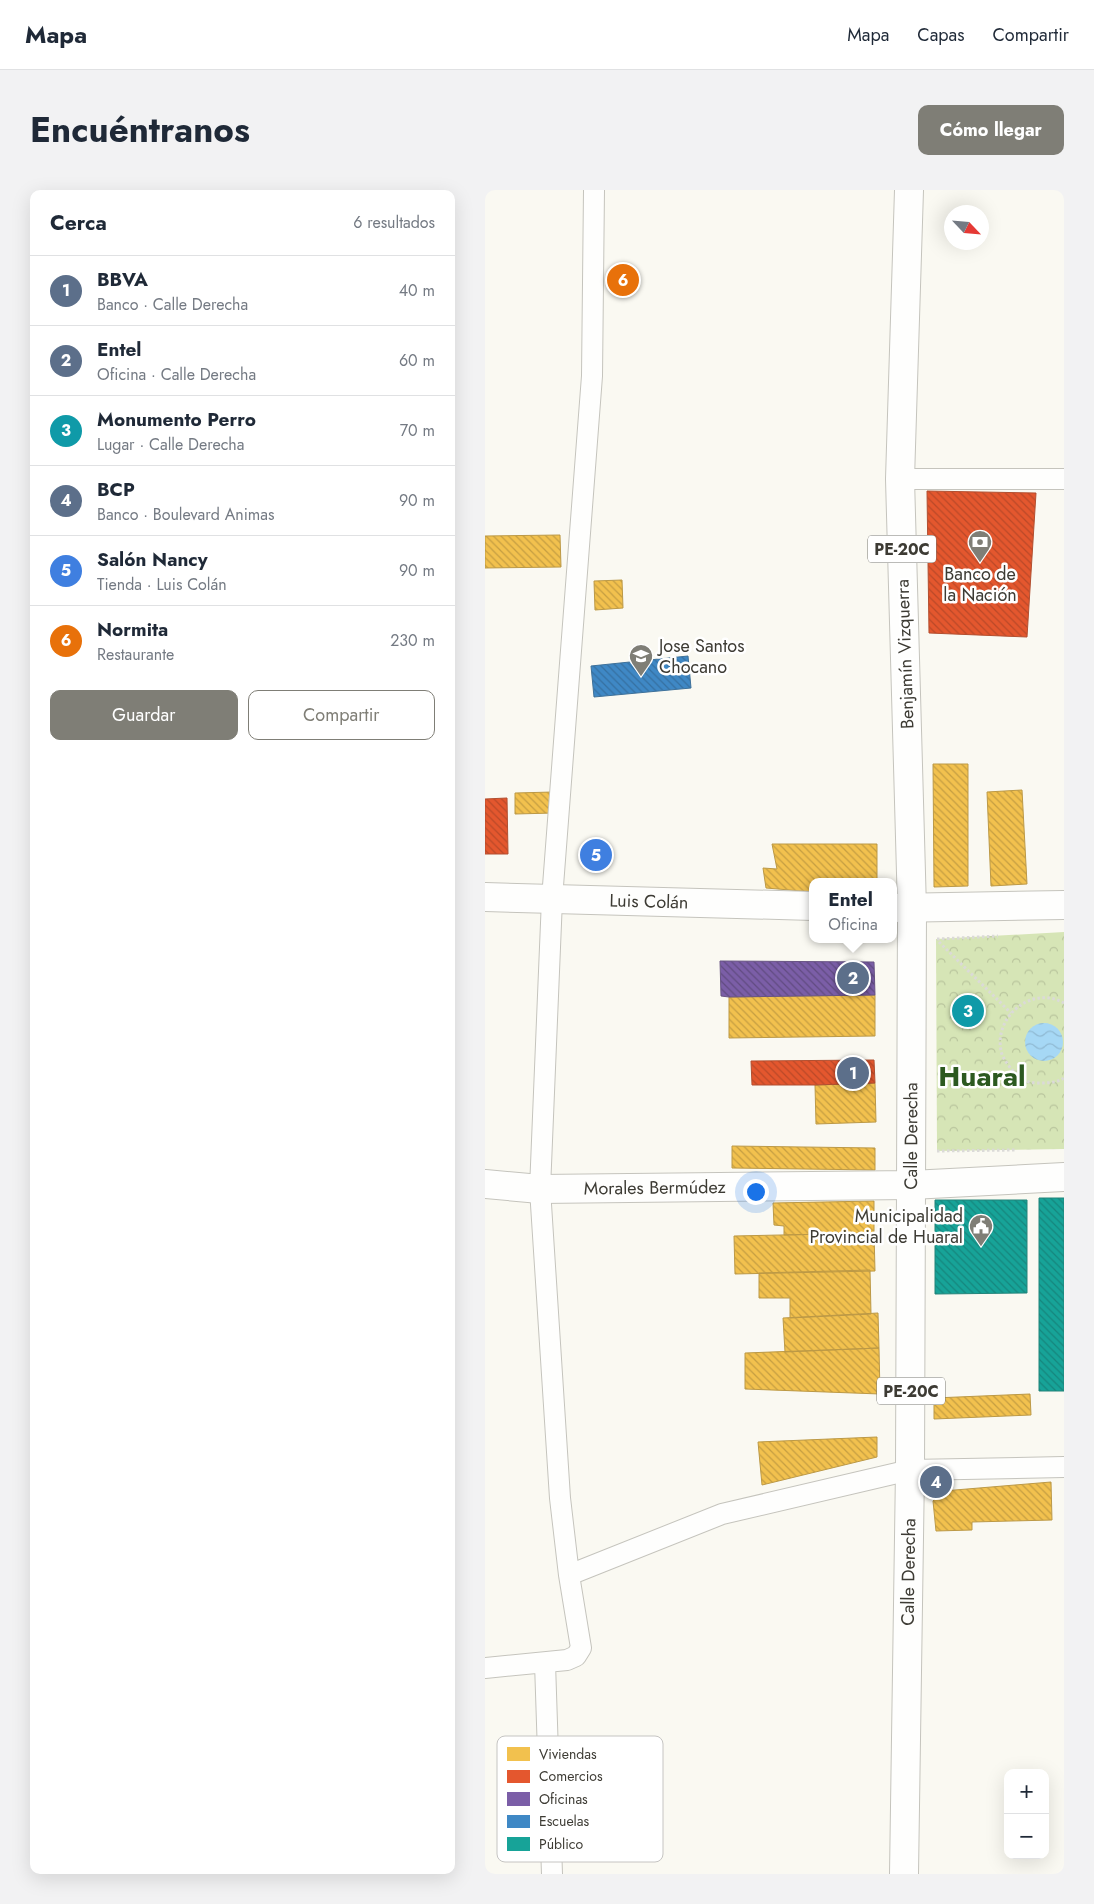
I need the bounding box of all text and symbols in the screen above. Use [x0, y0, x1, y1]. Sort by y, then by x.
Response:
text: Mapa [25, 17, 87, 52]
text: Mapa [847, 22, 889, 48]
text: Capas [917, 22, 965, 48]
text: Compartir [993, 22, 1069, 48]
text: Encuéntranos [30, 105, 250, 155]
button: Cómo llegar [918, 105, 1064, 155]
north arrow [944, 205, 989, 250]
text: Cerca [50, 208, 107, 238]
text: 6 resultados [353, 211, 435, 234]
pin: 6 [607, 261, 639, 299]
text: BBVA [97, 266, 148, 293]
text: 1 [62, 279, 70, 302]
text: 40 m [399, 279, 435, 302]
text: Banco · Calle Derecha [97, 293, 248, 316]
text: Entel [97, 336, 141, 363]
text: 2 [61, 349, 71, 372]
text: 60 m [399, 349, 435, 372]
text: Oficina · Calle Derecha [97, 363, 256, 386]
text: Monumento Perro [97, 406, 256, 433]
text: 3 [61, 419, 71, 442]
text: 70 m [400, 419, 435, 442]
text: Lugar · Calle Derecha [97, 433, 244, 456]
text: BCP [97, 476, 135, 503]
text: 4 [60, 489, 72, 512]
text: 90 m [399, 489, 435, 512]
text: Banco · Boulevard Animas [97, 503, 274, 526]
bank icon: Banco de la Nación [967, 529, 993, 563]
road number: PE-20C [868, 536, 936, 562]
text: Salón Nancy [97, 546, 208, 573]
text: 5 [61, 559, 71, 582]
text: 90 m [399, 559, 435, 582]
place label: Banco de la Nación [943, 561, 1017, 608]
text: Tienda · Luis Colán [97, 573, 227, 596]
street label: Benjamín Vizquerra [889, 579, 921, 729]
text: Normita [97, 616, 168, 643]
text: 6 [61, 629, 71, 652]
text: 230 m [390, 629, 435, 652]
place label: Jose Santos Chocano [657, 633, 744, 680]
text: Restaurante [97, 643, 174, 666]
school or university icon: Jose Santos Chocano [628, 643, 654, 677]
button: Guardar [50, 690, 238, 740]
button: Compartir [248, 690, 435, 740]
pin: 5 [580, 836, 612, 874]
popup [809, 878, 897, 943]
text: Entel [828, 886, 873, 913]
street label: Luis Colán [609, 887, 689, 916]
text: Oficina [828, 913, 878, 936]
pin: 2 [837, 959, 869, 997]
pin: 3 [952, 992, 984, 1030]
pin: 1 [837, 1054, 869, 1092]
district label: Huaral [938, 1056, 1026, 1097]
street label: Calle Derecha [898, 1082, 924, 1190]
street label: Morales Bermúdez [584, 1174, 727, 1202]
your location [743, 1179, 769, 1205]
place label: Municipalidad Provincial de Huaral [810, 1203, 963, 1250]
public building icon: Municipalidad Provincial de Huaral [968, 1213, 994, 1247]
road number: PE-20C [877, 1378, 945, 1404]
pin: 4 [920, 1463, 952, 1501]
street label: Calle Derecha [895, 1518, 922, 1626]
legend [497, 1736, 663, 1862]
text: Viviendas [539, 1744, 597, 1764]
text: Comercios [539, 1766, 603, 1786]
map controls [1004, 1769, 1049, 1859]
button: + [1004, 1769, 1049, 1814]
text: Oficinas [539, 1789, 588, 1809]
text: Escuelas [539, 1811, 590, 1831]
button: − [1004, 1814, 1049, 1859]
text: Público [539, 1834, 584, 1854]

